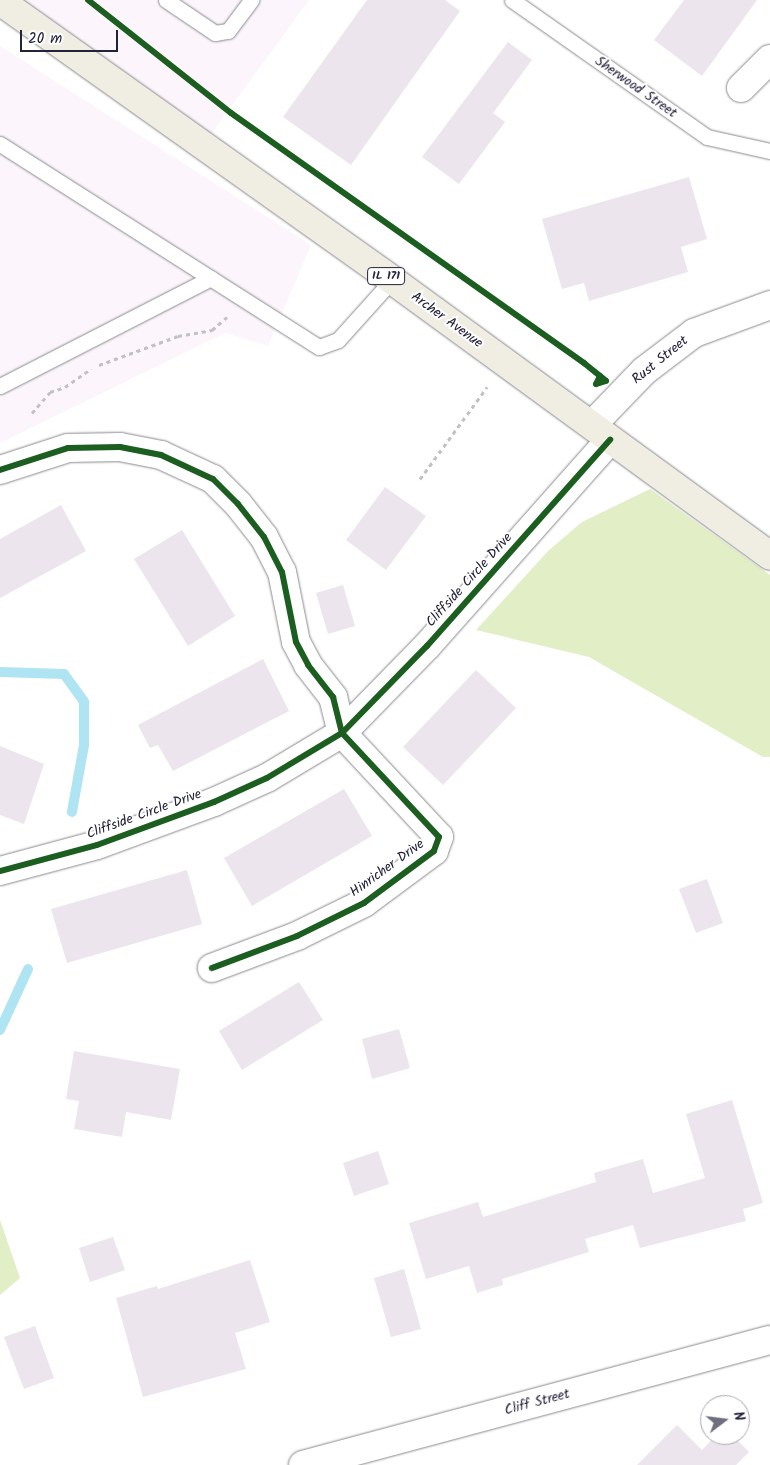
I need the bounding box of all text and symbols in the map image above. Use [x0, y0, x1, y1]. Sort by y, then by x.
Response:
scale bar [22, 20, 120, 52]
text: 20 m [28, 27, 62, 51]
street label: Sherwood Street [592, 53, 680, 121]
road number: IL 171 [366, 266, 406, 286]
street label: Archer Avenue [408, 288, 486, 352]
street label: Rust Street [629, 332, 691, 388]
street label: Cliffside Circle Drive [422, 529, 516, 631]
street label: Cliffside Circle Drive [84, 785, 204, 843]
street label: Hinricher Drive [347, 835, 427, 901]
street label: Cliff Street [503, 1385, 571, 1419]
north arrow [700, 1395, 750, 1445]
text: N [727, 1409, 750, 1423]

